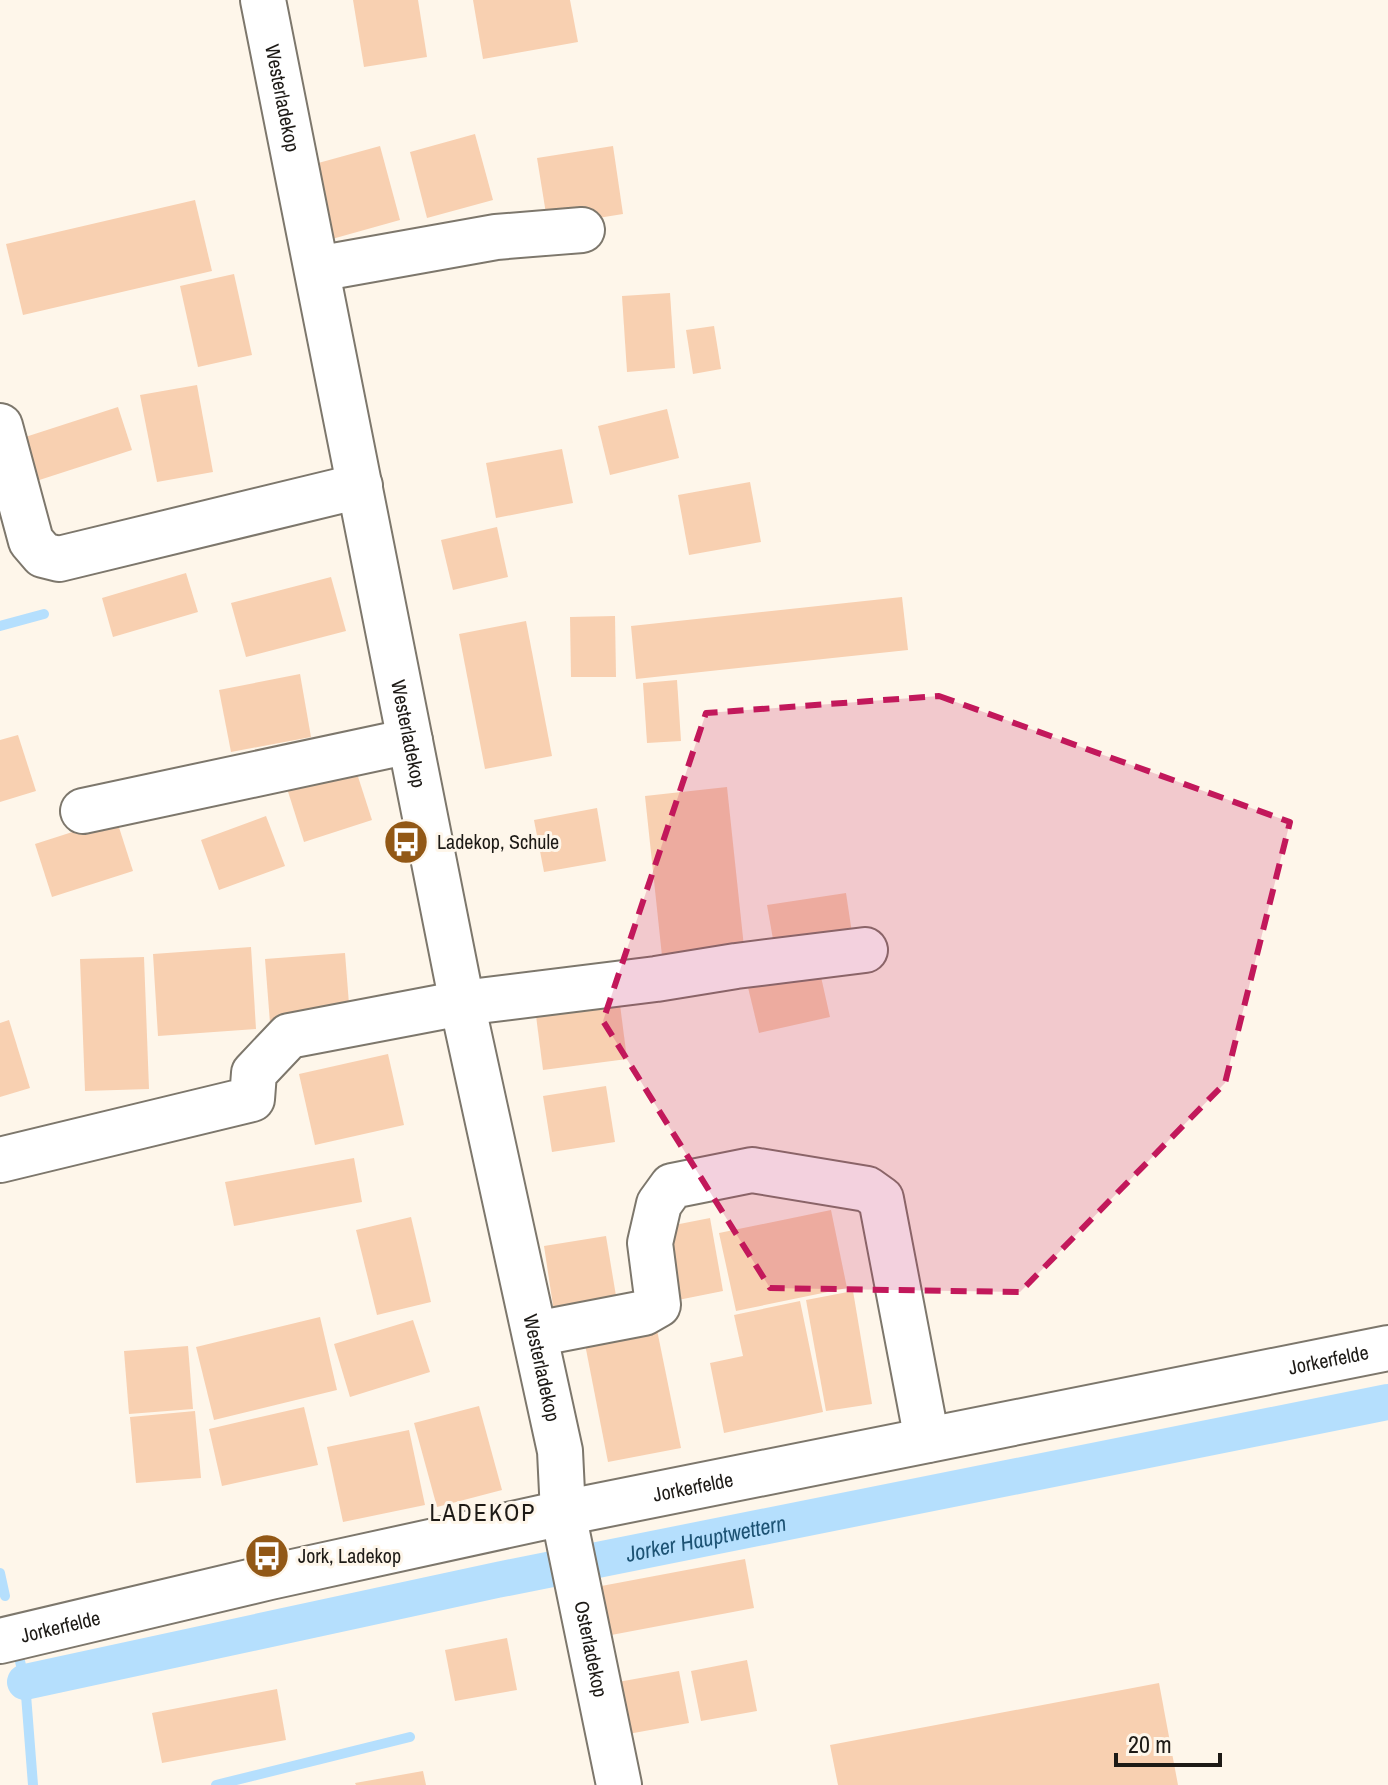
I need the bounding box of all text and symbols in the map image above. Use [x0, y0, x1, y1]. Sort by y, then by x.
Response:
street label: Westerladekop [259, 42, 307, 154]
street label: Westerladekop [385, 677, 433, 790]
bus stop icon: Ladekop, Schule [382, 818, 430, 866]
place label: Ladekop, Schule [437, 828, 559, 855]
street label: Westerladekop [517, 1312, 567, 1424]
street label: Jorkerfelde [1286, 1338, 1371, 1381]
street label: Jorkerfelde [650, 1465, 735, 1508]
district label: LADEKOP [430, 1496, 536, 1528]
water label: Jorker Hauptwettern [622, 1508, 789, 1569]
bus stop icon: Jork, Ladekop [243, 1532, 291, 1580]
place label: Jork, Ladekop [298, 1542, 401, 1569]
street label: Osterladekop [568, 1598, 615, 1699]
street label: Jorkerfelde [18, 1604, 103, 1649]
scale bar [1116, 1717, 1220, 1767]
text: 20 m [1128, 1728, 1172, 1760]

